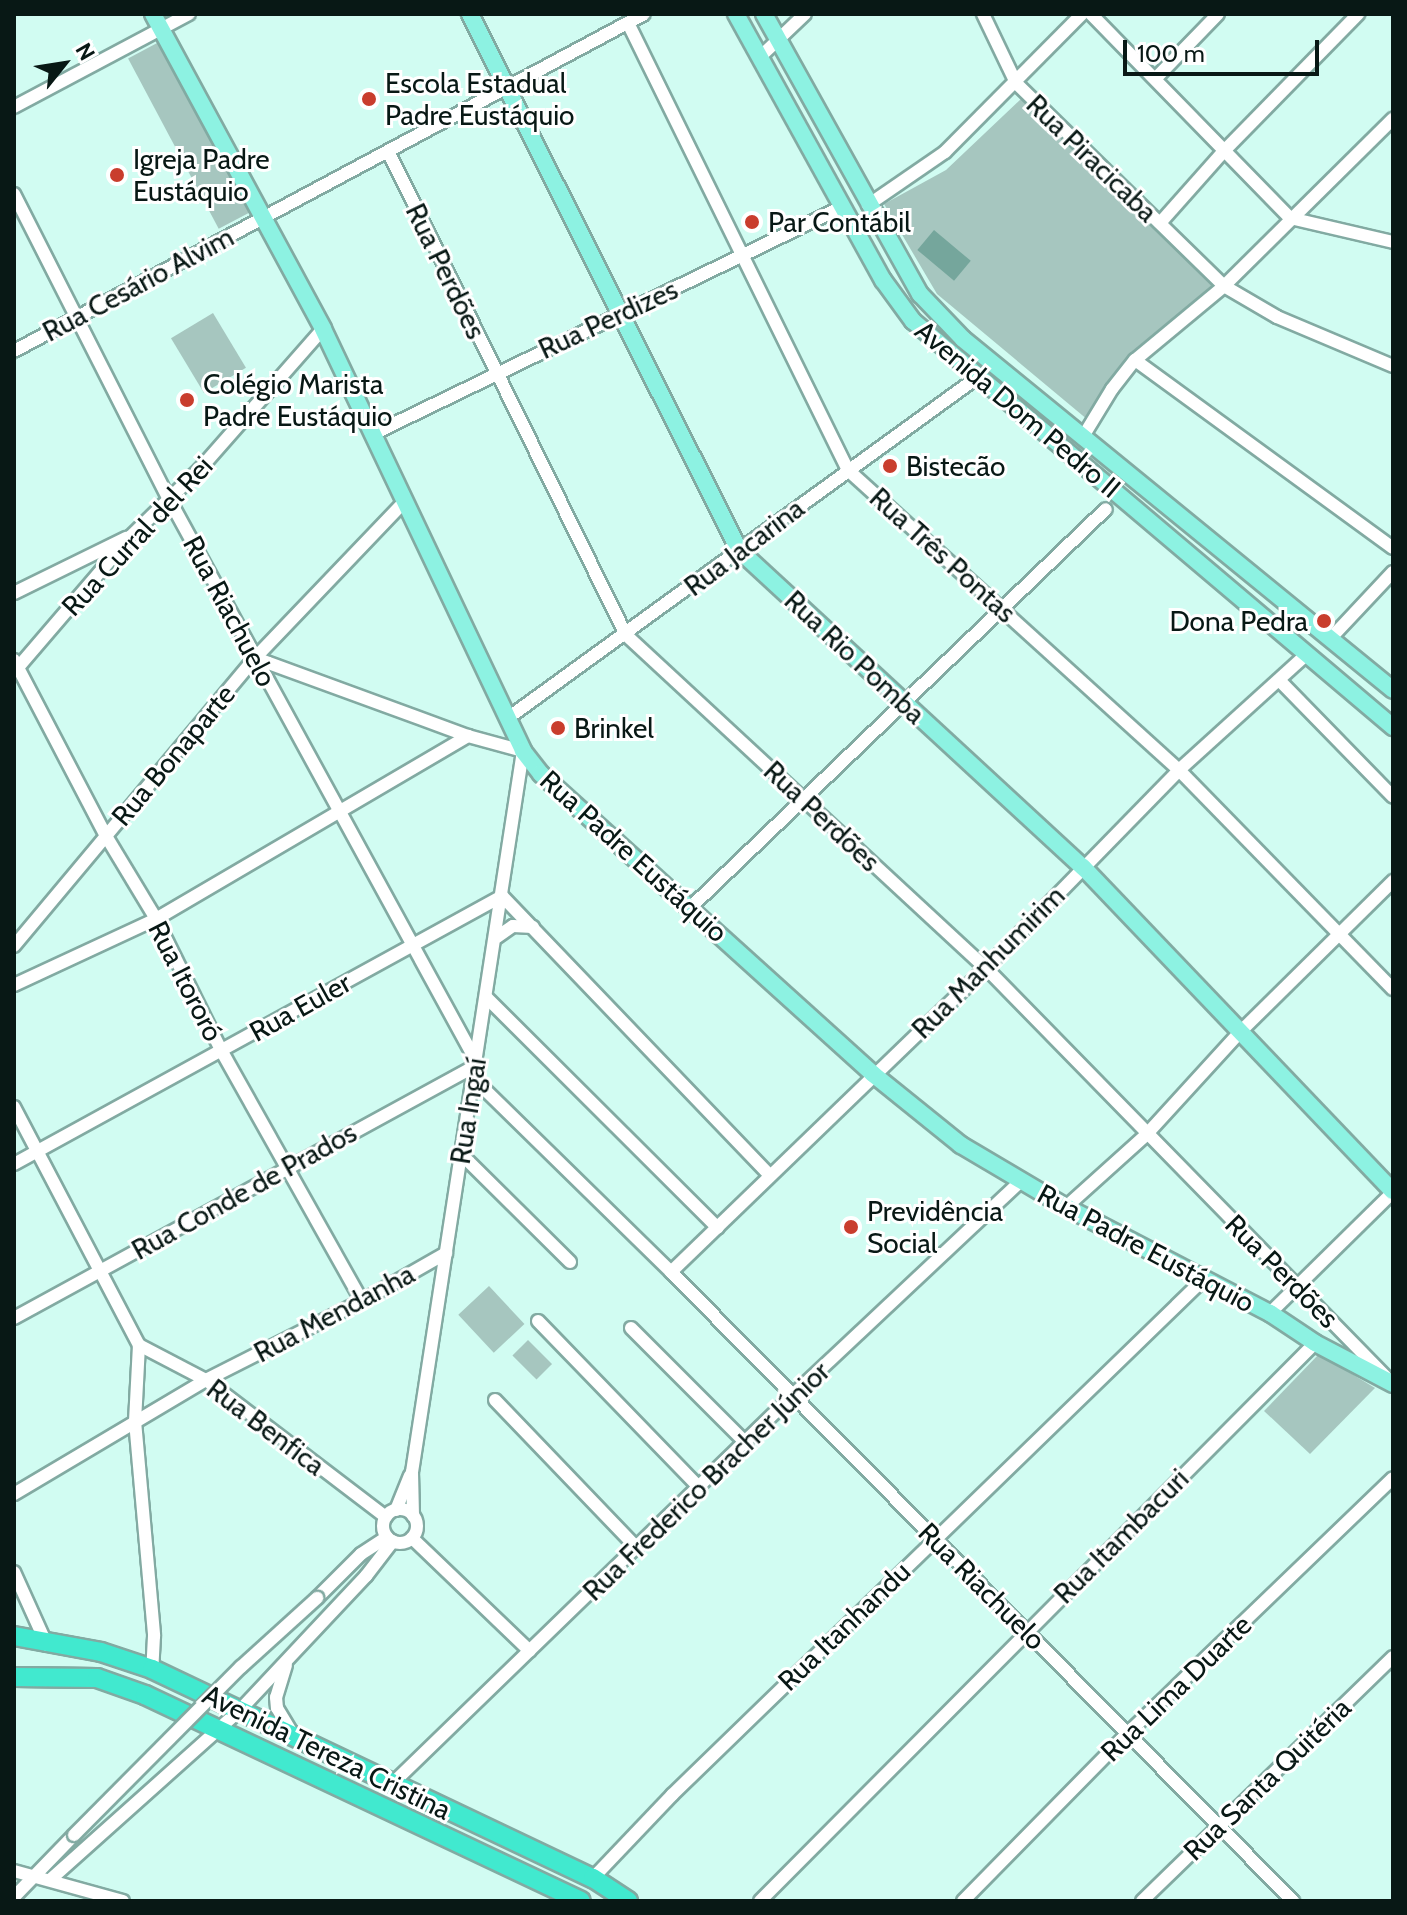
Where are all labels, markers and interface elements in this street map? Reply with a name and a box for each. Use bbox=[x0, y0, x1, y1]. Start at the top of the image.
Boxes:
north arrow bbox=[24, 24, 104, 104]
scale bar bbox=[1127, 24, 1323, 74]
text: N bbox=[70, 38, 101, 65]
text: 100 m bbox=[1137, 39, 1205, 68]
place label: Escola Estadual Padre Eustáquio bbox=[385, 66, 574, 132]
street label: Rua Piracicaba bbox=[1020, 87, 1164, 229]
marker: Escola Estadual Padre Eustáquio bbox=[360, 90, 378, 108]
place label: Igreja Padre Eustáquio bbox=[133, 142, 270, 208]
marker: Igreja Padre Eustáquio bbox=[108, 166, 126, 184]
street label: Rua Perdões bbox=[399, 198, 493, 344]
place label: Par Contábil bbox=[768, 205, 911, 239]
marker: Par Contábil bbox=[743, 213, 761, 231]
street label: Rua Cesário Alvim bbox=[37, 220, 239, 348]
street label: Rua Perdizes bbox=[533, 272, 683, 366]
street label: Avenida Dom Pedro II bbox=[909, 313, 1127, 505]
place label: Colégio Marista Padre Eustáquio bbox=[203, 367, 392, 433]
marker: Colégio Marista Padre Eustáquio bbox=[178, 391, 196, 409]
street label: Rua Curral del Rei bbox=[55, 449, 219, 623]
place label: Bistecão bbox=[906, 449, 1005, 483]
marker: Bistecão bbox=[881, 457, 899, 475]
street label: Rua Três Pontas bbox=[863, 481, 1023, 629]
street label: Rua Jacarina bbox=[677, 491, 811, 603]
street label: Rua Riachuelo bbox=[176, 530, 284, 692]
street label: Rua Rio Pomba bbox=[778, 583, 932, 731]
place label: Dona Pedra bbox=[1169, 604, 1308, 638]
marker: Dona Pedra bbox=[1315, 612, 1333, 630]
street label: Rua Bonaparte bbox=[104, 678, 242, 832]
place label: Brinkel bbox=[574, 711, 654, 745]
marker: Brinkel bbox=[549, 719, 567, 737]
street label: Rua Perdões bbox=[757, 754, 887, 878]
street label: Rua Padre Eustáquio bbox=[533, 763, 735, 949]
street label: Rua Manhumirim bbox=[905, 879, 1071, 1045]
street label: Rua Itororó bbox=[141, 915, 231, 1047]
street label: Rua Euler bbox=[244, 966, 356, 1048]
street label: Rua Ingaí bbox=[443, 1056, 493, 1166]
street label: Rua Conde de Prados bbox=[126, 1115, 362, 1267]
street label: Rua Padre Eustáquio bbox=[1032, 1177, 1260, 1319]
place label: Previdência Social bbox=[867, 1194, 1003, 1260]
street label: Rua Perdões bbox=[1218, 1207, 1346, 1335]
marker: Previdência Social bbox=[842, 1218, 860, 1236]
street label: Rua Mendanha bbox=[248, 1257, 420, 1369]
street label: Rua Frederico Bracher Júnior bbox=[576, 1355, 836, 1607]
street label: Rua Benfica bbox=[200, 1372, 332, 1482]
street label: Rua Itambacuri bbox=[1047, 1462, 1195, 1610]
street label: Rua Riachuelo bbox=[912, 1516, 1052, 1656]
street label: Rua Itanhandu bbox=[771, 1555, 917, 1697]
street label: Rua Lima Duarte bbox=[1094, 1608, 1258, 1768]
street label: Avenida Tereza Cristina bbox=[198, 1677, 456, 1827]
street label: Rua Santa Quitéria bbox=[1176, 1691, 1358, 1867]

